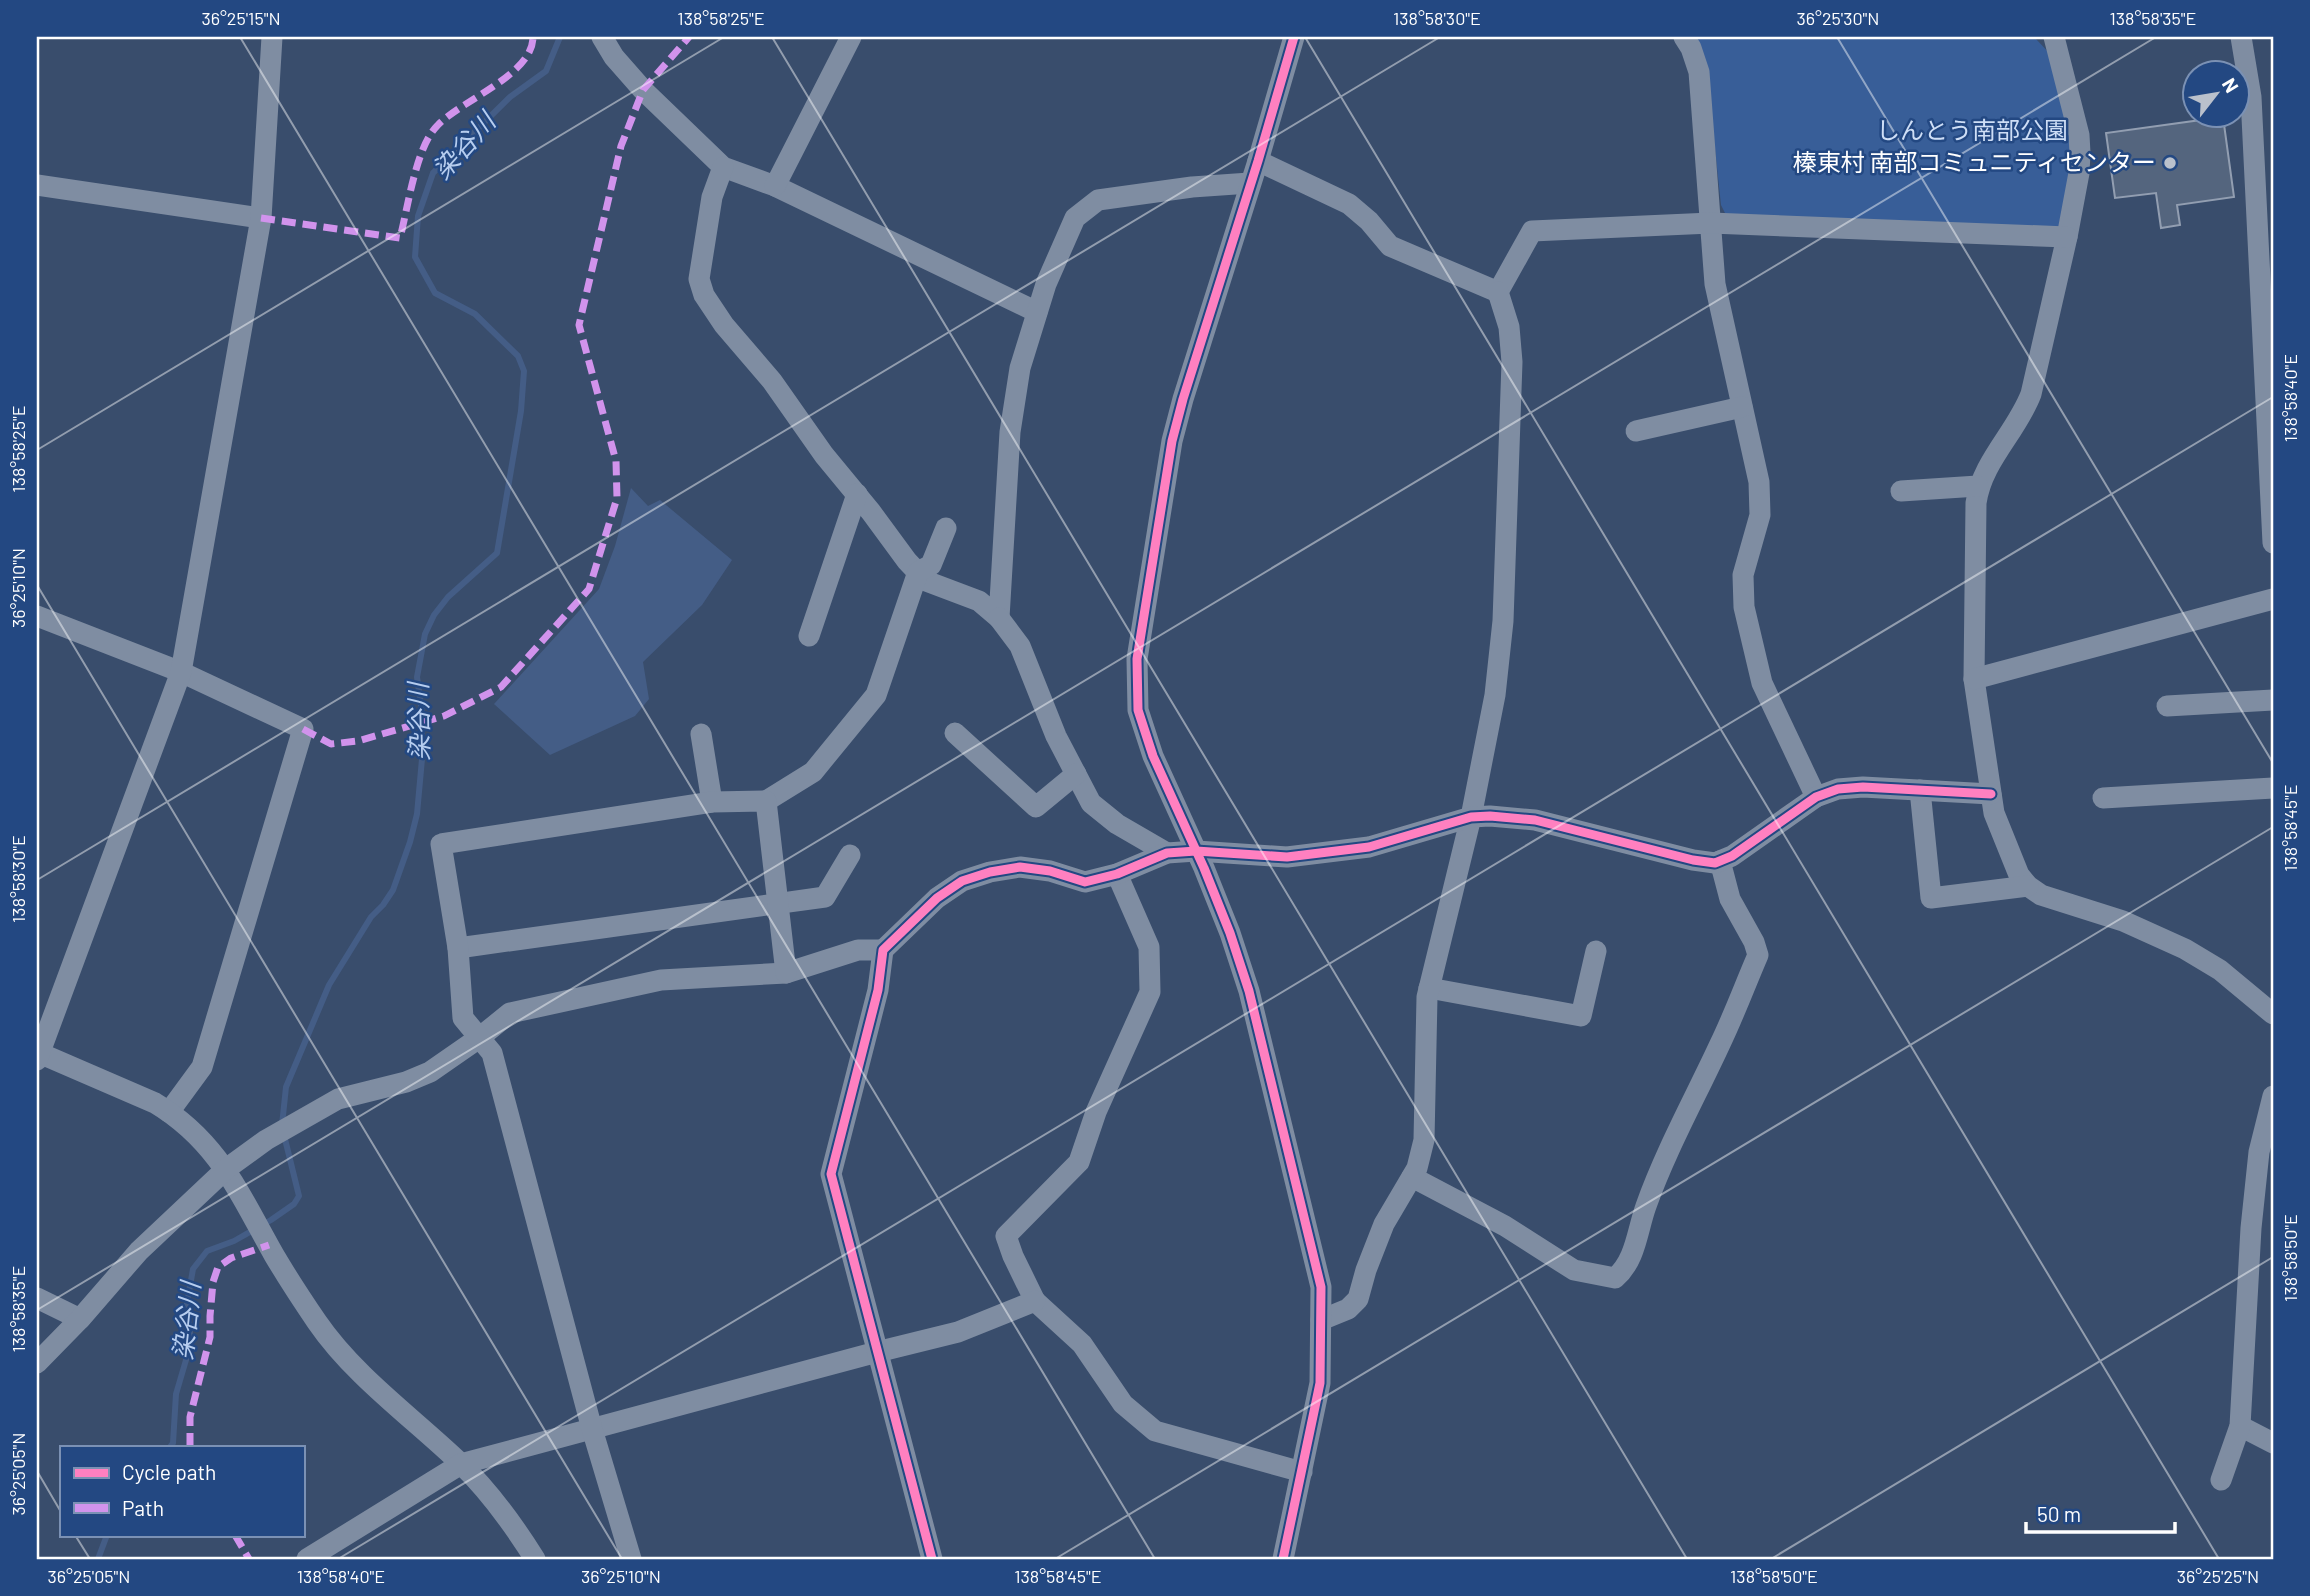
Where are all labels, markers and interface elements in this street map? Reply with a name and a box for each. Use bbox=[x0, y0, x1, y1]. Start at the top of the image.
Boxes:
text: 36°25'15"N bbox=[201, 7, 281, 29]
text: 138°58'25"E bbox=[677, 7, 765, 29]
text: 138°58'30"E bbox=[1393, 7, 1481, 29]
text: 36°25'30"N bbox=[1796, 7, 1880, 29]
text: 138°58'35"E bbox=[2110, 7, 2196, 29]
north arrow bbox=[2180, 60, 2250, 130]
text: N bbox=[2218, 74, 2244, 96]
water label: 染谷川 bbox=[425, 103, 503, 184]
park label: しんとう南部公園 bbox=[1876, 115, 2068, 144]
place label: 榛東村 南部コミュニティセンター bbox=[1793, 147, 2156, 176]
marker: 榛東村 南部コミュニティセンター bbox=[2162, 155, 2178, 171]
text: 138°58'40"E bbox=[2279, 354, 2301, 442]
text: 138°58'25"E bbox=[7, 405, 29, 493]
text: 36°25'10"N bbox=[7, 548, 29, 628]
water label: 染谷川 bbox=[401, 680, 434, 761]
text: 138°58'45"E bbox=[2279, 784, 2301, 872]
text: 138°58'30"E bbox=[7, 835, 29, 923]
text: 138°58'50"E bbox=[2279, 1214, 2301, 1302]
text: 138°58'35"E bbox=[7, 1266, 29, 1352]
water label: 染谷川 bbox=[166, 1277, 205, 1361]
text: 36°25'05"N bbox=[7, 1433, 29, 1516]
legend bbox=[60, 1446, 304, 1536]
text: Cycle path bbox=[122, 1459, 216, 1484]
scale bar bbox=[2026, 1491, 2175, 1535]
text: Path bbox=[122, 1495, 164, 1520]
text: 50 m bbox=[2037, 1501, 2081, 1526]
text: 36°25'05"N bbox=[48, 1565, 131, 1587]
text: 138°58'40"E bbox=[297, 1565, 385, 1587]
text: 36°25'10"N bbox=[581, 1565, 661, 1587]
text: 138°58'45"E bbox=[1014, 1565, 1102, 1587]
text: 138°58'50"E bbox=[1730, 1565, 1818, 1587]
text: 36°25'25"N bbox=[2177, 1565, 2259, 1587]

